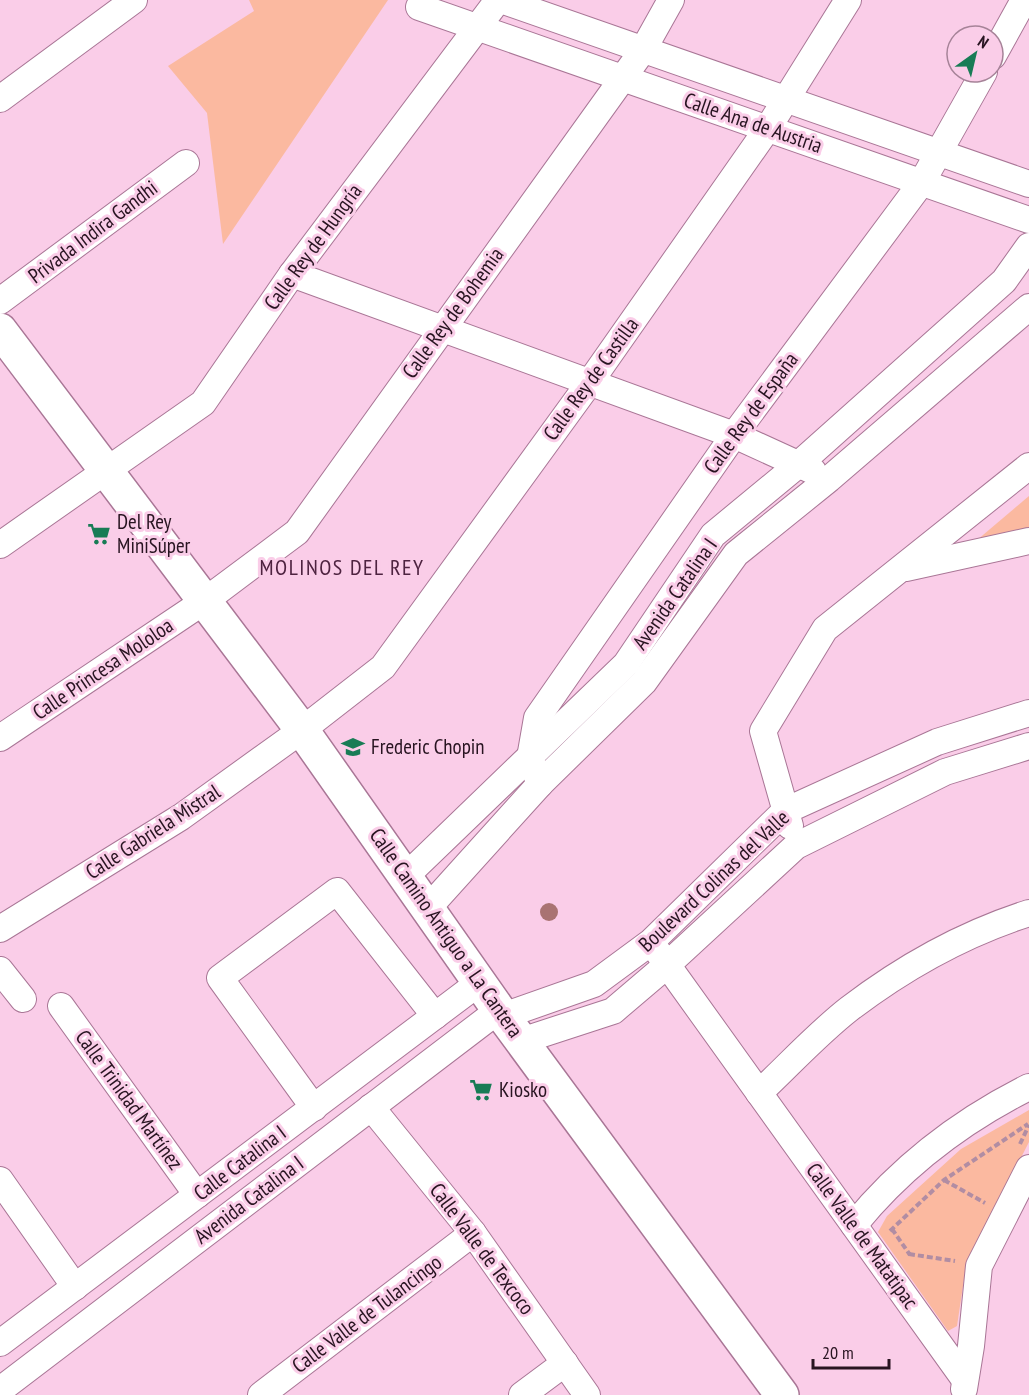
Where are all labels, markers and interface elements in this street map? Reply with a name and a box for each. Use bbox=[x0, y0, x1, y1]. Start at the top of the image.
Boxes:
north arrow bbox=[945, 24, 1005, 84]
text: N bbox=[974, 31, 993, 52]
street label: Calle Ana de Austria bbox=[681, 86, 826, 159]
street label: Privada Indira Gandhi bbox=[23, 174, 163, 289]
street label: Calle Rey de Hungría bbox=[258, 178, 367, 315]
street label: Calle Rey de Bohemia bbox=[396, 242, 509, 384]
street label: Calle Rey de Castilla bbox=[537, 312, 644, 446]
street label: Calle Rey de España bbox=[698, 347, 804, 479]
place label: Del Rey MiniSúper bbox=[117, 508, 191, 559]
supermarket icon: Del Rey MiniSúper bbox=[86, 521, 112, 547]
street label: Avenida Catalina I bbox=[626, 533, 723, 655]
district label: MOLINOS DEL REY bbox=[260, 553, 424, 581]
street label: Calle Princesa Mololoa bbox=[27, 612, 178, 726]
place label: Frederic Chopin bbox=[371, 733, 485, 760]
school or university icon: Frederic Chopin bbox=[340, 734, 366, 760]
street label: Calle Gabriela Mistral bbox=[80, 778, 225, 885]
street label: Boulevard Colinas del Valle bbox=[633, 804, 795, 957]
street label: Calle Camino Antiguo a La Cantera bbox=[364, 823, 529, 1043]
street label: Calle Trinidad Martínez bbox=[70, 1024, 189, 1175]
place label: Kiosko bbox=[499, 1076, 547, 1103]
supermarket icon: Kiosko bbox=[468, 1077, 494, 1103]
street label: Calle Catalina I bbox=[188, 1119, 291, 1206]
street label: Avenida Catalina I bbox=[189, 1150, 309, 1250]
street label: Calle Valle de Matatipac bbox=[800, 1157, 925, 1314]
street label: Calle Valle de Texcoco bbox=[424, 1177, 541, 1320]
street label: Calle Valle de Tulancingo bbox=[286, 1248, 447, 1379]
scale bar bbox=[813, 1332, 890, 1370]
text: 20 m bbox=[822, 1341, 854, 1364]

